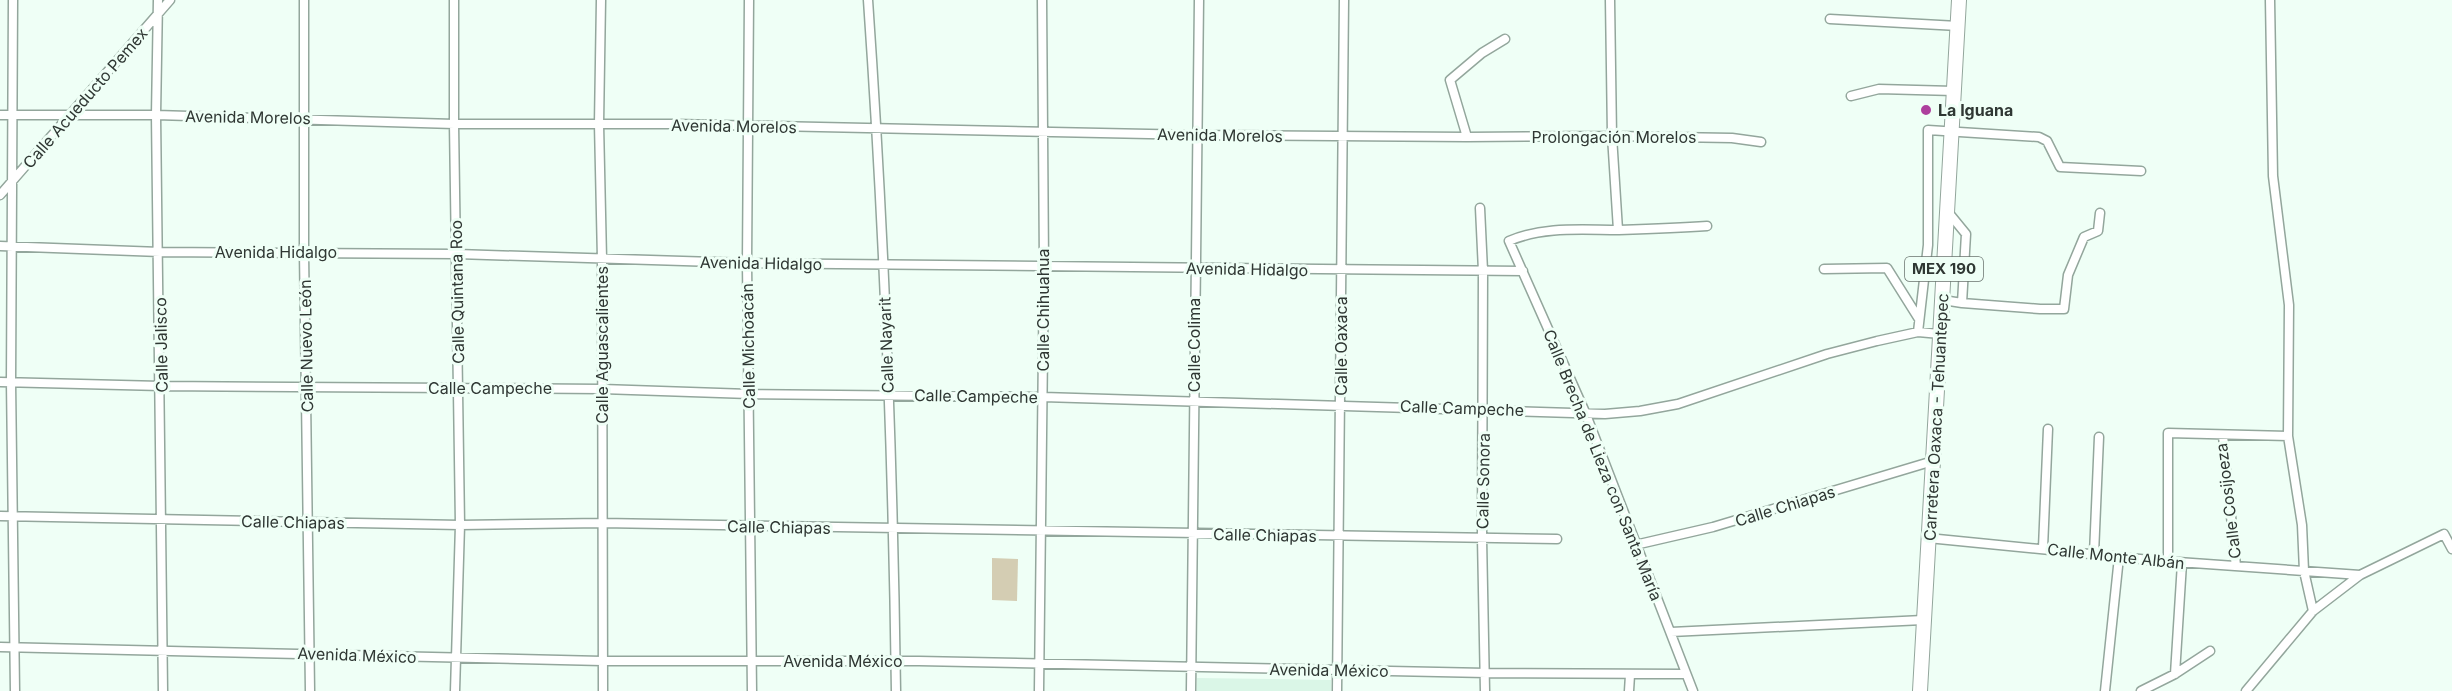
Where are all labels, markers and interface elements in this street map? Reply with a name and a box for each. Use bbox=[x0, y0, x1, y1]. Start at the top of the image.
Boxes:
street label: Calle Acueducto Pemex bbox=[18, 23, 152, 172]
place label: La Iguana bbox=[1938, 100, 2013, 120]
marker: La Iguana bbox=[1919, 103, 1933, 117]
street label: Avenida Morelos bbox=[185, 106, 311, 128]
street label: Avenida Morelos bbox=[671, 115, 797, 137]
street label: Avenida Morelos bbox=[1157, 124, 1283, 146]
street label: Prolongación Morelos bbox=[1532, 127, 1696, 147]
street label: Calle Quintana Roo bbox=[446, 220, 468, 364]
street label: Avenida Hidalgo bbox=[215, 242, 337, 262]
street label: Calle Chihuahua bbox=[1033, 248, 1053, 372]
street label: Avenida Hidalgo bbox=[700, 252, 822, 274]
road number: MEX 190 bbox=[1905, 257, 1983, 281]
street label: Avenida Hidalgo bbox=[1186, 258, 1308, 280]
street label: Calle Aguascalientes bbox=[592, 266, 612, 424]
street label: Calle Nuevo León bbox=[295, 279, 317, 413]
street label: Calle Michoacán bbox=[737, 283, 759, 409]
street label: Carretera Oaxaca - Tehuantepec bbox=[1920, 293, 1952, 541]
street label: Calle Oaxaca bbox=[1331, 296, 1351, 396]
street label: Calle Jalisco bbox=[150, 297, 172, 393]
street label: Calle Nayarit bbox=[874, 297, 898, 393]
street label: Calle Colima bbox=[1184, 298, 1204, 392]
street label: Calle Brecha de Lieza con Santa María bbox=[1539, 327, 1667, 603]
street label: Calle Campeche bbox=[428, 378, 552, 398]
street label: Calle Campeche bbox=[914, 385, 1038, 407]
street label: Calle Campeche bbox=[1400, 396, 1524, 420]
street label: Calle Sonora bbox=[1472, 433, 1494, 529]
street label: Calle Cosijoeza bbox=[2211, 442, 2245, 560]
street label: Calle Chiapas bbox=[1733, 481, 1837, 531]
street label: Calle Chiapas bbox=[241, 511, 345, 533]
street label: Calle Chiapas bbox=[727, 516, 831, 538]
street label: Calle Chiapas bbox=[1213, 524, 1317, 546]
street label: Calle Monte Albán bbox=[2046, 539, 2186, 573]
street label: Avenida México bbox=[297, 643, 417, 667]
street label: Avenida México bbox=[783, 651, 903, 671]
street label: Avenida México bbox=[1269, 659, 1389, 681]

